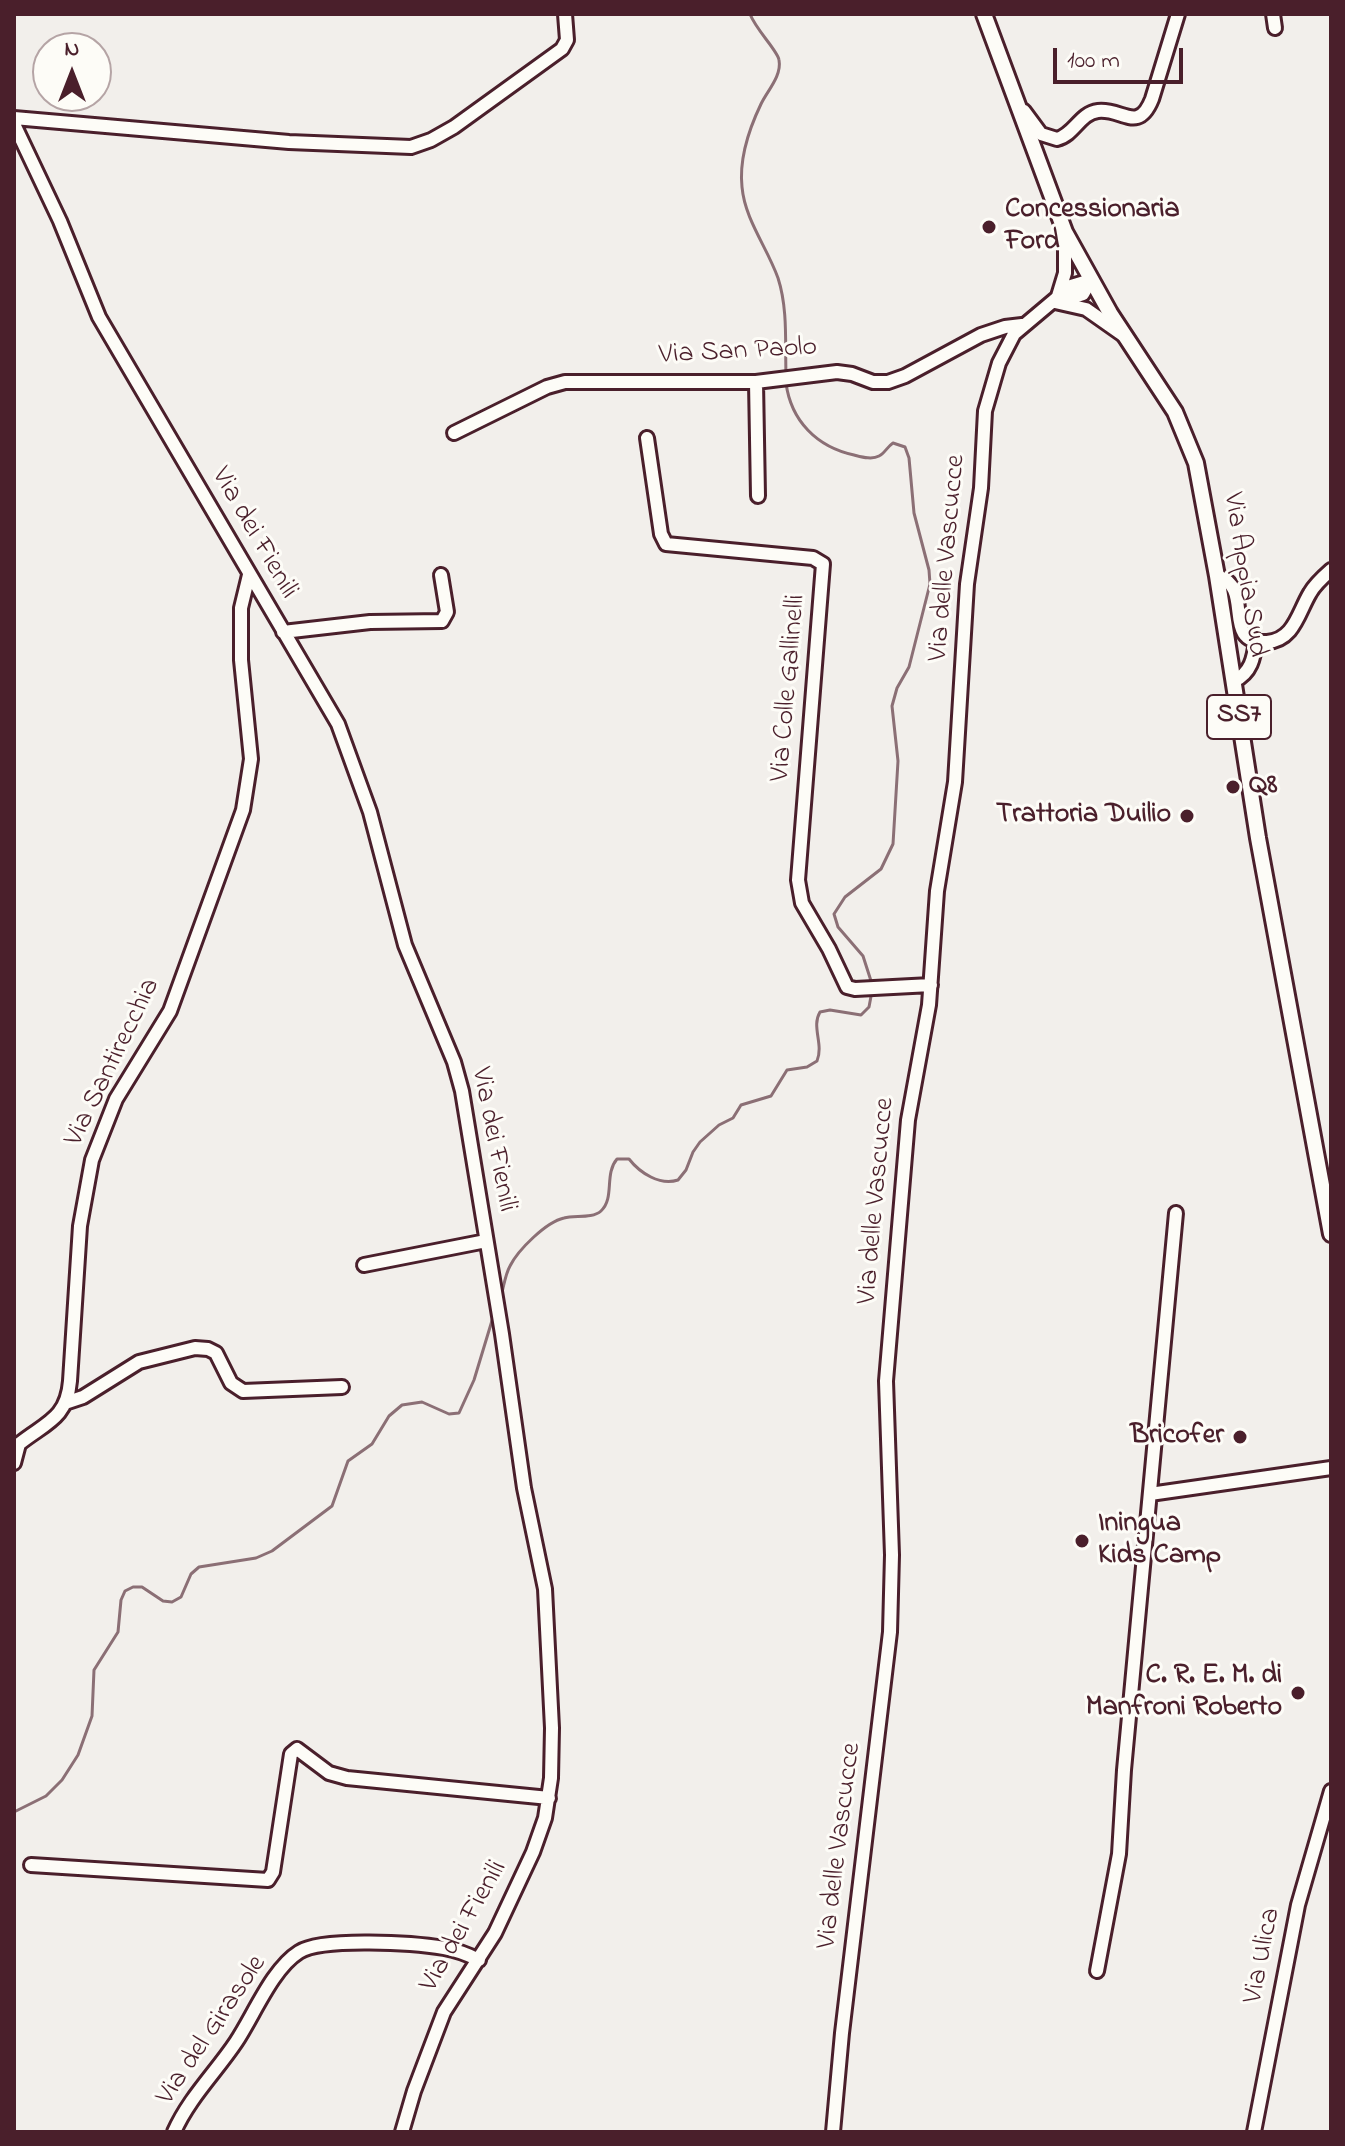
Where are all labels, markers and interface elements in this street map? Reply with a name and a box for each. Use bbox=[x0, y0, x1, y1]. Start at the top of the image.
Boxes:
north arrow bbox=[32, 32, 112, 112]
scale bar bbox=[1057, 32, 1187, 82]
text: N bbox=[65, 34, 79, 66]
text: 100 m bbox=[1067, 44, 1120, 79]
place label: Concessionaria Ford bbox=[1005, 194, 1180, 260]
marker: Concessionaria Ford bbox=[980, 218, 998, 236]
street label: Via San Paolo bbox=[658, 332, 818, 374]
street label: Via delle Vascucce bbox=[923, 453, 975, 663]
street label: Via dei Fienili bbox=[202, 462, 304, 606]
street label: Via Appia Sud bbox=[1213, 490, 1273, 660]
street label: Via Colle Gallinelli bbox=[765, 593, 815, 783]
road number: SS7 bbox=[1207, 695, 1271, 739]
place label: Q8 bbox=[1249, 770, 1278, 804]
marker: Q8 bbox=[1224, 778, 1242, 796]
place label: Trattoria Duilio bbox=[996, 799, 1171, 833]
marker: Trattoria Duilio bbox=[1178, 807, 1196, 825]
street label: Via Santirecchia bbox=[59, 974, 169, 1152]
street label: Via dei Fienili bbox=[462, 1065, 522, 1215]
street label: Via delle Vascucce bbox=[852, 1096, 904, 1306]
place label: Bricofer bbox=[1130, 1420, 1224, 1454]
marker: Bricofer bbox=[1231, 1428, 1249, 1446]
place label: Iningua Kids Camp bbox=[1098, 1508, 1221, 1574]
marker: Iningua Kids Camp bbox=[1073, 1532, 1091, 1550]
place label: C. R. E. M. di Manfroni Roberto bbox=[1086, 1660, 1282, 1726]
marker: C. R. E. M. di Manfroni Roberto bbox=[1289, 1684, 1307, 1702]
street label: Via delle Vascucce bbox=[812, 1741, 870, 1951]
street label: Via dei Fienili bbox=[414, 1855, 516, 1999]
street label: Via Ulica bbox=[1238, 1905, 1290, 2007]
street label: Via del Girasole bbox=[151, 1950, 275, 2112]

